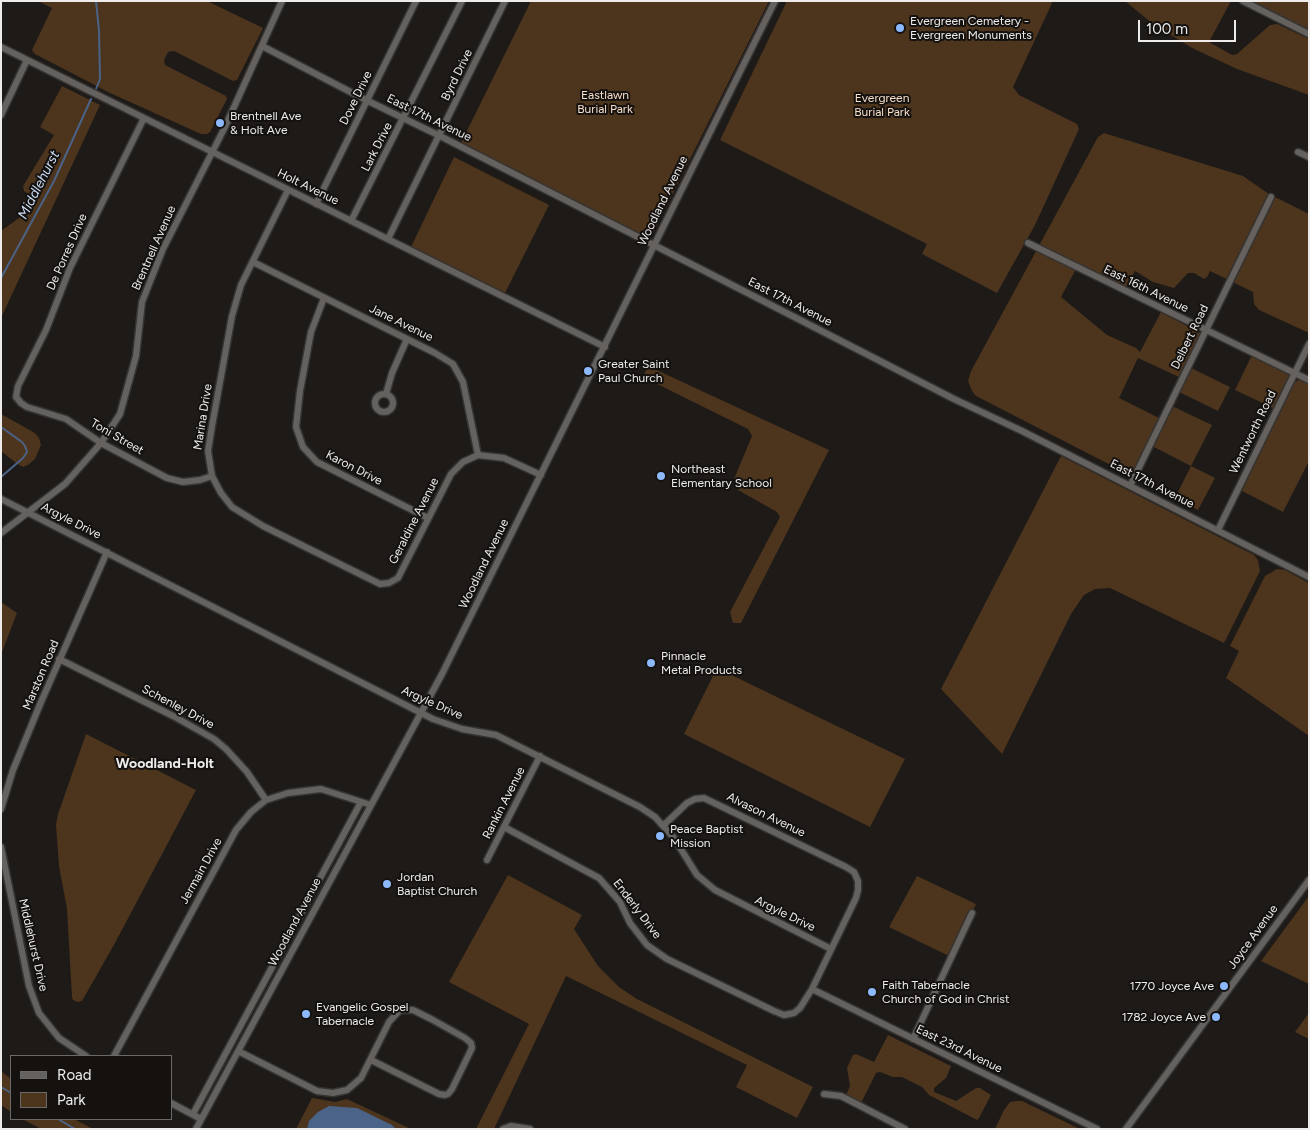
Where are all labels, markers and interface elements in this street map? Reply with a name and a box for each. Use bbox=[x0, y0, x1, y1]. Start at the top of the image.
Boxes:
scale bar bbox=[1140, 10, 1238, 42]
place label: Evergreen Cemetery - Evergreen Monuments bbox=[910, 14, 1032, 42]
text: 100 m bbox=[1146, 20, 1188, 38]
marker: Evergreen Cemetery - Evergreen Monuments bbox=[894, 22, 906, 34]
street label: Byrd Drive bbox=[438, 47, 476, 103]
street label: Dove Drive bbox=[337, 69, 375, 127]
park label: Eastlawn Burial Park bbox=[577, 88, 633, 116]
street label: East 17th Avenue bbox=[384, 91, 474, 145]
park label: Evergreen Burial Park bbox=[854, 91, 910, 119]
place label: Brentnell Ave & Holt Ave bbox=[230, 109, 301, 137]
marker: Brentnell Ave & Holt Ave bbox=[214, 117, 226, 129]
street label: Lark Drive bbox=[359, 120, 395, 174]
water label: Middlehurst bbox=[15, 148, 63, 222]
street label: Woodland Avenue bbox=[635, 154, 691, 248]
street label: Holt Avenue bbox=[275, 166, 341, 208]
street label: Brentnell Avenue bbox=[129, 203, 179, 293]
street label: De Porres Drive bbox=[44, 211, 90, 293]
street label: East 16th Avenue bbox=[1101, 262, 1191, 316]
street label: East 17th Avenue bbox=[746, 275, 834, 329]
street label: Jane Avenue bbox=[367, 301, 435, 345]
street label: Delbert Road bbox=[1168, 302, 1212, 372]
place label: Greater Saint Paul Church bbox=[598, 357, 669, 385]
marker: Greater Saint Paul Church bbox=[582, 365, 594, 377]
street label: Marina Drive bbox=[191, 383, 215, 451]
street label: Wentworth Road bbox=[1227, 388, 1279, 476]
street label: Toni Street bbox=[88, 416, 146, 458]
street label: Karon Drive bbox=[323, 448, 385, 488]
street label: East 17th Avenue bbox=[1108, 457, 1196, 511]
place label: Northeast Elementary School bbox=[671, 462, 772, 490]
marker: Northeast Elementary School bbox=[655, 470, 667, 482]
street label: Geraldine Avenue bbox=[386, 475, 442, 567]
street label: Argyle Drive bbox=[39, 500, 103, 542]
street label: Woodland Avenue bbox=[456, 517, 512, 611]
street label: Marston Road bbox=[20, 638, 62, 712]
place label: Pinnacle Metal Products bbox=[661, 649, 742, 677]
marker: Pinnacle Metal Products bbox=[645, 657, 657, 669]
street label: Schenley Drive bbox=[139, 682, 217, 732]
street label: Argyle Drive bbox=[399, 683, 465, 723]
district label: Woodland-Holt bbox=[116, 756, 214, 772]
street label: Rankin Avenue bbox=[480, 764, 528, 842]
street label: Alvason Avenue bbox=[724, 790, 808, 840]
place label: Peace Baptist Mission bbox=[670, 822, 743, 850]
marker: Peace Baptist Mission bbox=[654, 830, 666, 842]
street label: Jermain Drive bbox=[177, 835, 225, 907]
place label: Jordan Baptist Church bbox=[397, 870, 477, 898]
street label: Woodland Avenue bbox=[266, 875, 324, 969]
street label: Enderly Drive bbox=[610, 876, 664, 942]
marker: Jordan Baptist Church bbox=[381, 878, 393, 890]
street label: Argyle Drive bbox=[752, 893, 818, 935]
street label: Middlehurst Drive bbox=[15, 897, 51, 993]
street label: Joyce Avenue bbox=[1225, 902, 1281, 972]
place label: Faith Tabernacle Church of God in Christ bbox=[882, 978, 1009, 1006]
place label: 1770 Joyce Ave bbox=[1130, 979, 1214, 993]
marker: 1770 Joyce Ave bbox=[1218, 980, 1230, 992]
marker: Faith Tabernacle Church of God in Christ bbox=[866, 986, 878, 998]
place label: Evangelic Gospel Tabernacle bbox=[316, 1000, 408, 1028]
marker: Evangelic Gospel Tabernacle bbox=[300, 1008, 312, 1020]
place label: 1782 Joyce Ave bbox=[1122, 1010, 1206, 1024]
marker: 1782 Joyce Ave bbox=[1210, 1011, 1222, 1023]
street label: East 23rd Avenue bbox=[914, 1022, 1004, 1076]
legend bbox=[10, 1055, 172, 1120]
text: Road bbox=[57, 1066, 92, 1084]
text: Park bbox=[57, 1091, 86, 1109]

